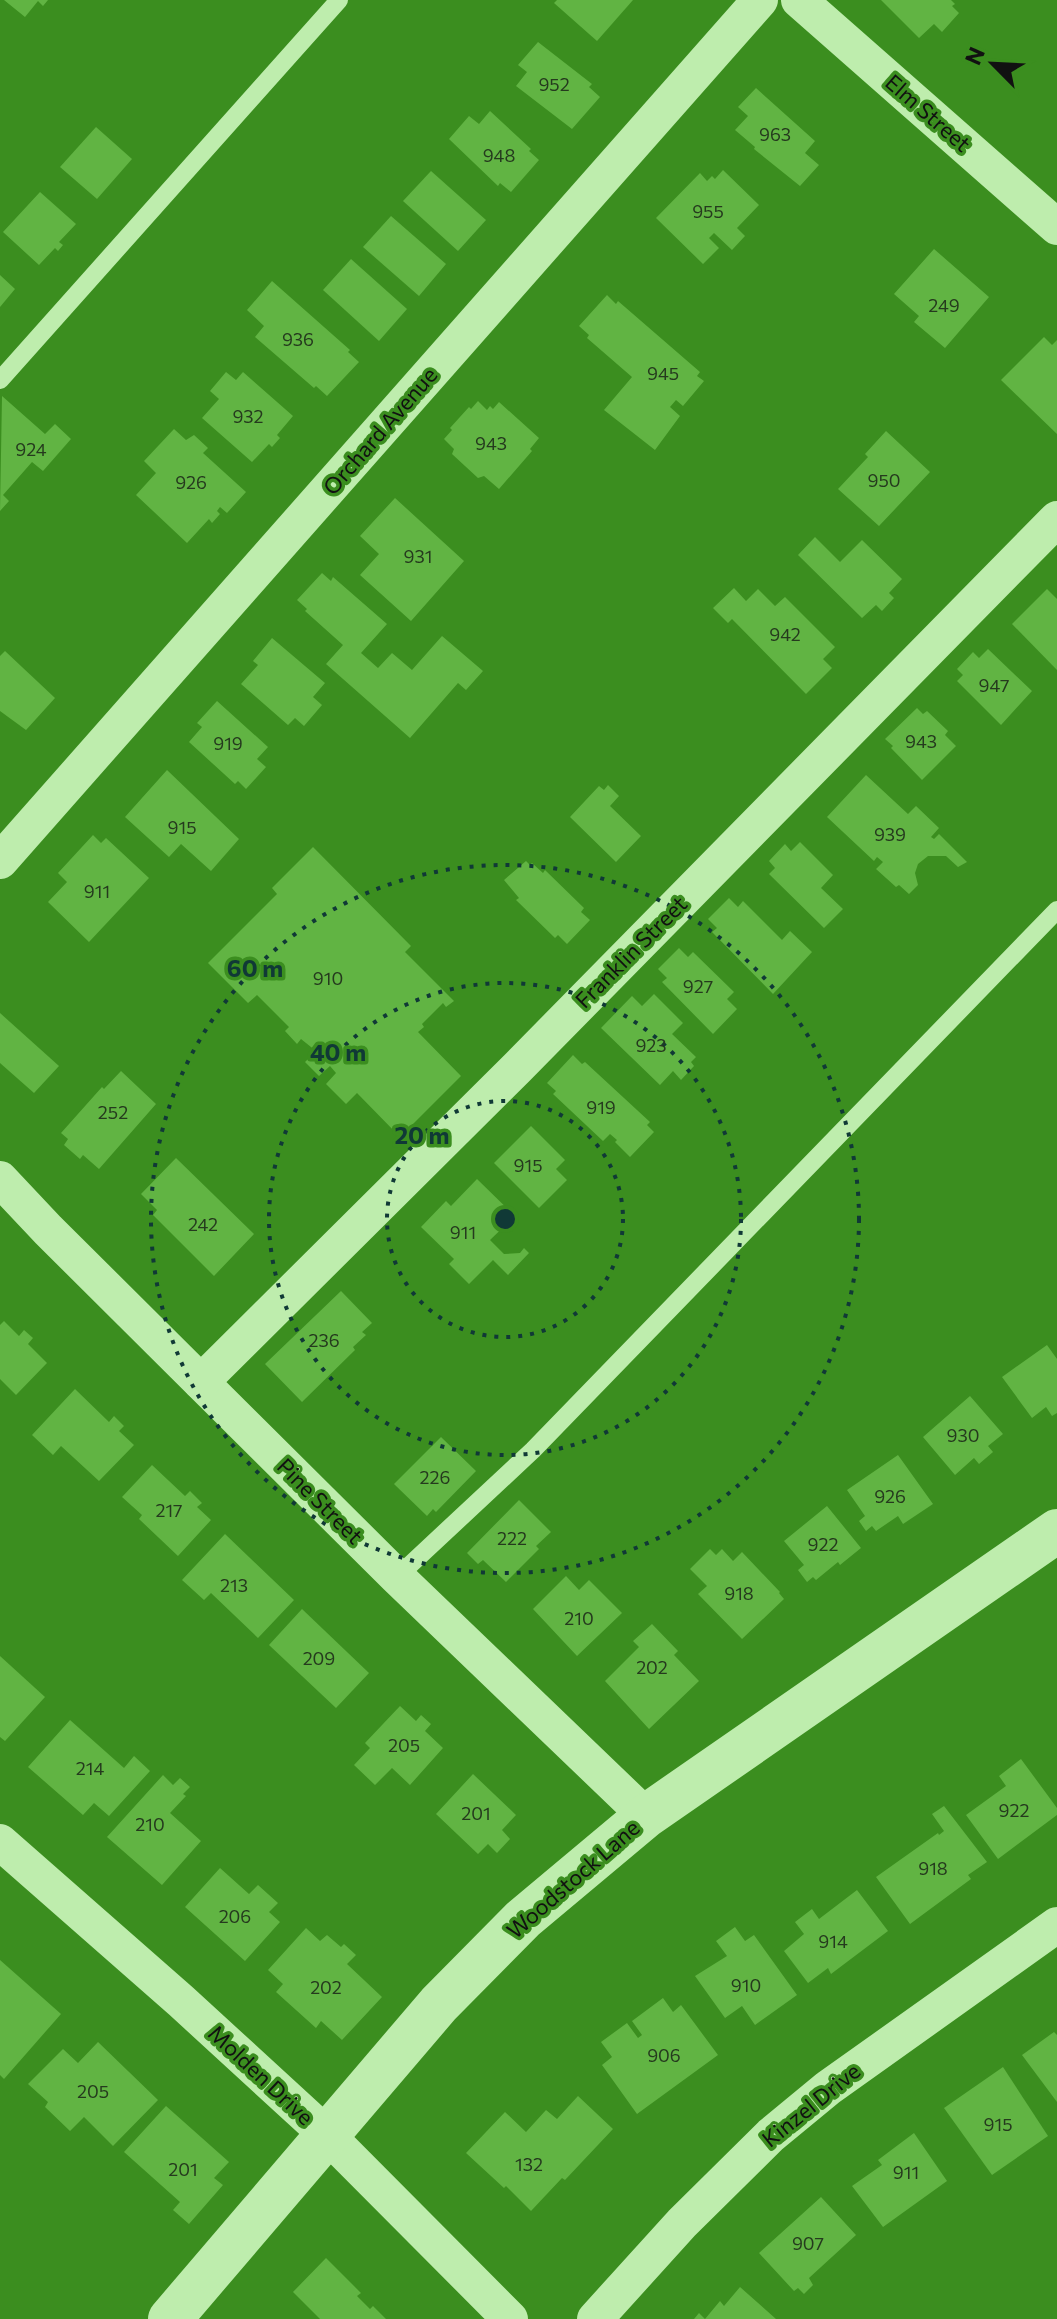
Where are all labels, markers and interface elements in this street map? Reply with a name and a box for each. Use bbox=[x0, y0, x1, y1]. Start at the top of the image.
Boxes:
north arrow bbox=[953, 24, 1033, 104]
text: N bbox=[959, 43, 990, 69]
street label: Elm Street bbox=[880, 68, 977, 157]
house number: 952 bbox=[538, 73, 570, 95]
house number: 963 bbox=[759, 123, 791, 145]
house number: 948 bbox=[483, 144, 515, 166]
house number: 955 bbox=[692, 200, 724, 222]
house number: 249 bbox=[928, 294, 960, 316]
house number: 936 bbox=[282, 328, 314, 350]
street label: Orchard Avenue bbox=[317, 361, 442, 500]
house number: 945 bbox=[647, 362, 679, 384]
house number: 932 bbox=[232, 405, 264, 427]
house number: 943 bbox=[475, 432, 507, 454]
house number: 924 bbox=[15, 438, 47, 460]
house number: 950 bbox=[867, 469, 901, 491]
house number: 926 bbox=[175, 471, 207, 493]
house number: 931 bbox=[404, 545, 432, 567]
house number: 942 bbox=[769, 623, 801, 645]
house number: 947 bbox=[979, 674, 1009, 696]
house number: 943 bbox=[905, 730, 937, 752]
house number: 919 bbox=[213, 732, 243, 754]
house number: 915 bbox=[168, 816, 196, 838]
house number: 939 bbox=[874, 823, 906, 845]
house number: 911 bbox=[84, 880, 110, 902]
street label: Franklin Street bbox=[569, 890, 692, 1013]
text: 60 m bbox=[227, 953, 283, 982]
house number: 910 bbox=[313, 967, 343, 989]
house number: 927 bbox=[683, 975, 713, 997]
house number: 923 bbox=[635, 1034, 667, 1056]
text: 40 m bbox=[310, 1037, 366, 1066]
house number: 919 bbox=[586, 1096, 616, 1118]
house number: 252 bbox=[98, 1101, 128, 1123]
text: 20 m bbox=[395, 1120, 449, 1149]
house number: 915 bbox=[514, 1154, 542, 1176]
centre of rings bbox=[491, 1205, 519, 1233]
house number: 242 bbox=[188, 1213, 218, 1235]
house number: 911 bbox=[450, 1221, 476, 1243]
house number: 236 bbox=[308, 1329, 340, 1351]
house number: 930 bbox=[947, 1424, 979, 1446]
street label: Pine Street bbox=[272, 1452, 369, 1549]
house number: 226 bbox=[420, 1466, 450, 1488]
house number: 926 bbox=[874, 1485, 906, 1507]
house number: 217 bbox=[155, 1499, 183, 1521]
house number: 222 bbox=[497, 1527, 527, 1549]
house number: 922 bbox=[808, 1533, 838, 1555]
house number: 213 bbox=[220, 1574, 248, 1596]
house number: 918 bbox=[724, 1582, 754, 1604]
house number: 210 bbox=[564, 1607, 594, 1629]
house number: 209 bbox=[303, 1647, 335, 1669]
house number: 202 bbox=[636, 1656, 668, 1678]
house number: 205 bbox=[388, 1734, 420, 1756]
house number: 214 bbox=[76, 1757, 104, 1779]
house number: 922 bbox=[999, 1799, 1029, 1821]
house number: 201 bbox=[461, 1802, 491, 1824]
house number: 210 bbox=[135, 1813, 165, 1835]
street label: Woodstock Lane bbox=[501, 1814, 645, 1944]
house number: 918 bbox=[918, 1857, 948, 1879]
house number: 206 bbox=[219, 1905, 251, 1927]
house number: 914 bbox=[818, 1930, 848, 1952]
house number: 910 bbox=[731, 1974, 761, 1996]
house number: 202 bbox=[310, 1976, 342, 1998]
street label: Molden Drive bbox=[203, 2019, 320, 2130]
house number: 906 bbox=[647, 2044, 681, 2066]
street label: Kinzel Drive bbox=[756, 2057, 865, 2152]
house number: 205 bbox=[77, 2080, 109, 2102]
house number: 915 bbox=[984, 2113, 1012, 2135]
house number: 132 bbox=[515, 2153, 543, 2175]
house number: 201 bbox=[168, 2158, 198, 2180]
house number: 911 bbox=[893, 2161, 919, 2183]
house number: 907 bbox=[792, 2232, 824, 2254]

